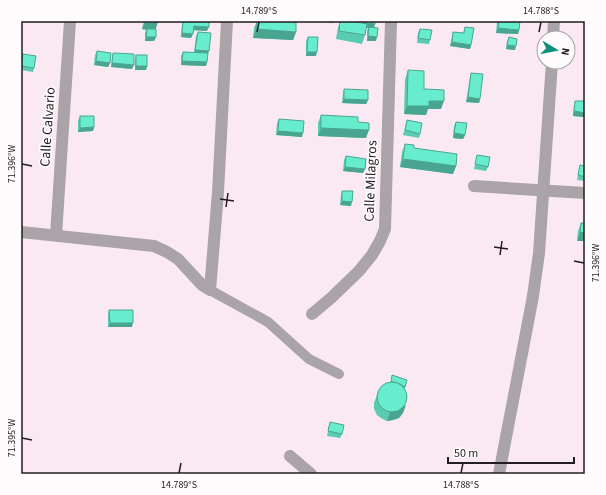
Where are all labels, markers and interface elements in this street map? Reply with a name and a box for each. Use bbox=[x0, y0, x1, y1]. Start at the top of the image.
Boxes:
text: 14.789°S bbox=[241, 4, 277, 18]
text: 14.788°S bbox=[523, 4, 559, 18]
north arrow bbox=[536, 30, 576, 70]
text: N bbox=[557, 47, 573, 57]
street label: Calle Calvario bbox=[35, 87, 61, 167]
street label: Calle Milagros bbox=[360, 140, 382, 222]
text: 71.396°W bbox=[5, 145, 19, 183]
text: 71.396°W bbox=[589, 244, 603, 282]
text: 71.395°W bbox=[5, 419, 19, 457]
scale bar bbox=[448, 439, 574, 465]
text: 50 m bbox=[454, 445, 478, 462]
text: 14.789°S bbox=[161, 478, 197, 492]
text: 14.788°S bbox=[443, 478, 479, 492]

